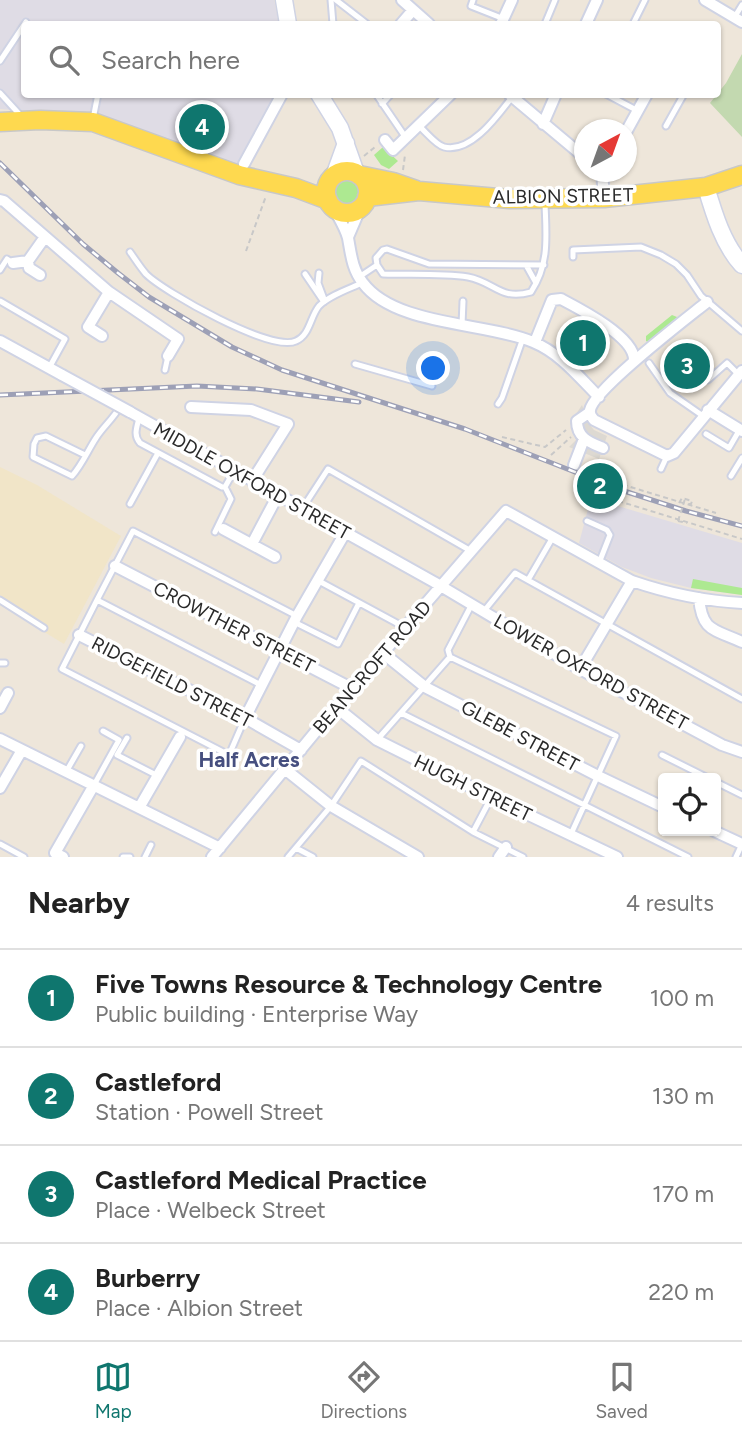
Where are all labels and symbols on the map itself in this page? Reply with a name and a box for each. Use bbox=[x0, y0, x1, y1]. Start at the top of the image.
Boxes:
pin: 4 bbox=[179, 101, 225, 153]
north arrow bbox=[574, 119, 637, 182]
street label: ALBION STREET bbox=[492, 183, 634, 209]
pin: 1 bbox=[560, 317, 606, 369]
pin: 3 bbox=[664, 340, 710, 392]
your location bbox=[416, 351, 450, 385]
street label: MIDDLE OXFORD STREET bbox=[150, 417, 355, 545]
pin: 2 bbox=[577, 460, 623, 512]
street label: CROWTHER STREET bbox=[149, 576, 319, 678]
street label: BEANCROFT ROAD bbox=[308, 596, 436, 738]
street label: LOWER OXFORD STREET bbox=[490, 609, 693, 735]
street label: RIDGEFIELD STREET bbox=[88, 632, 257, 733]
street label: GLEBE STREET bbox=[457, 695, 583, 777]
district label: Half Acres bbox=[199, 747, 300, 772]
street label: HUGH STREET bbox=[410, 750, 536, 827]

